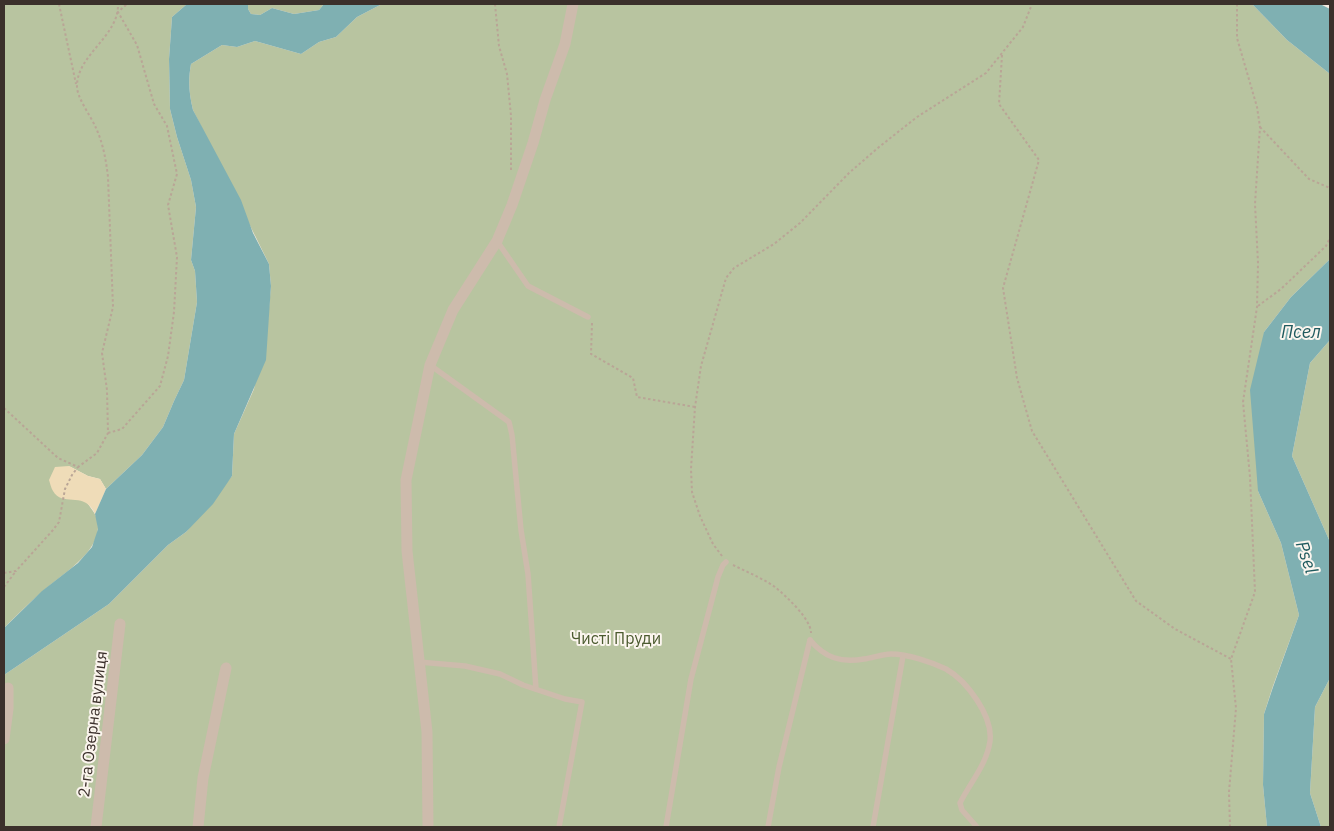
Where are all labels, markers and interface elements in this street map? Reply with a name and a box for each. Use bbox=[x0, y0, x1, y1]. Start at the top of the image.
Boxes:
water label: Псел bbox=[1281, 320, 1321, 343]
water label: Psel bbox=[1291, 538, 1323, 577]
park label: Чисті Пруди bbox=[571, 628, 661, 648]
street label: 2-га Озерна вулиця bbox=[73, 650, 111, 798]

